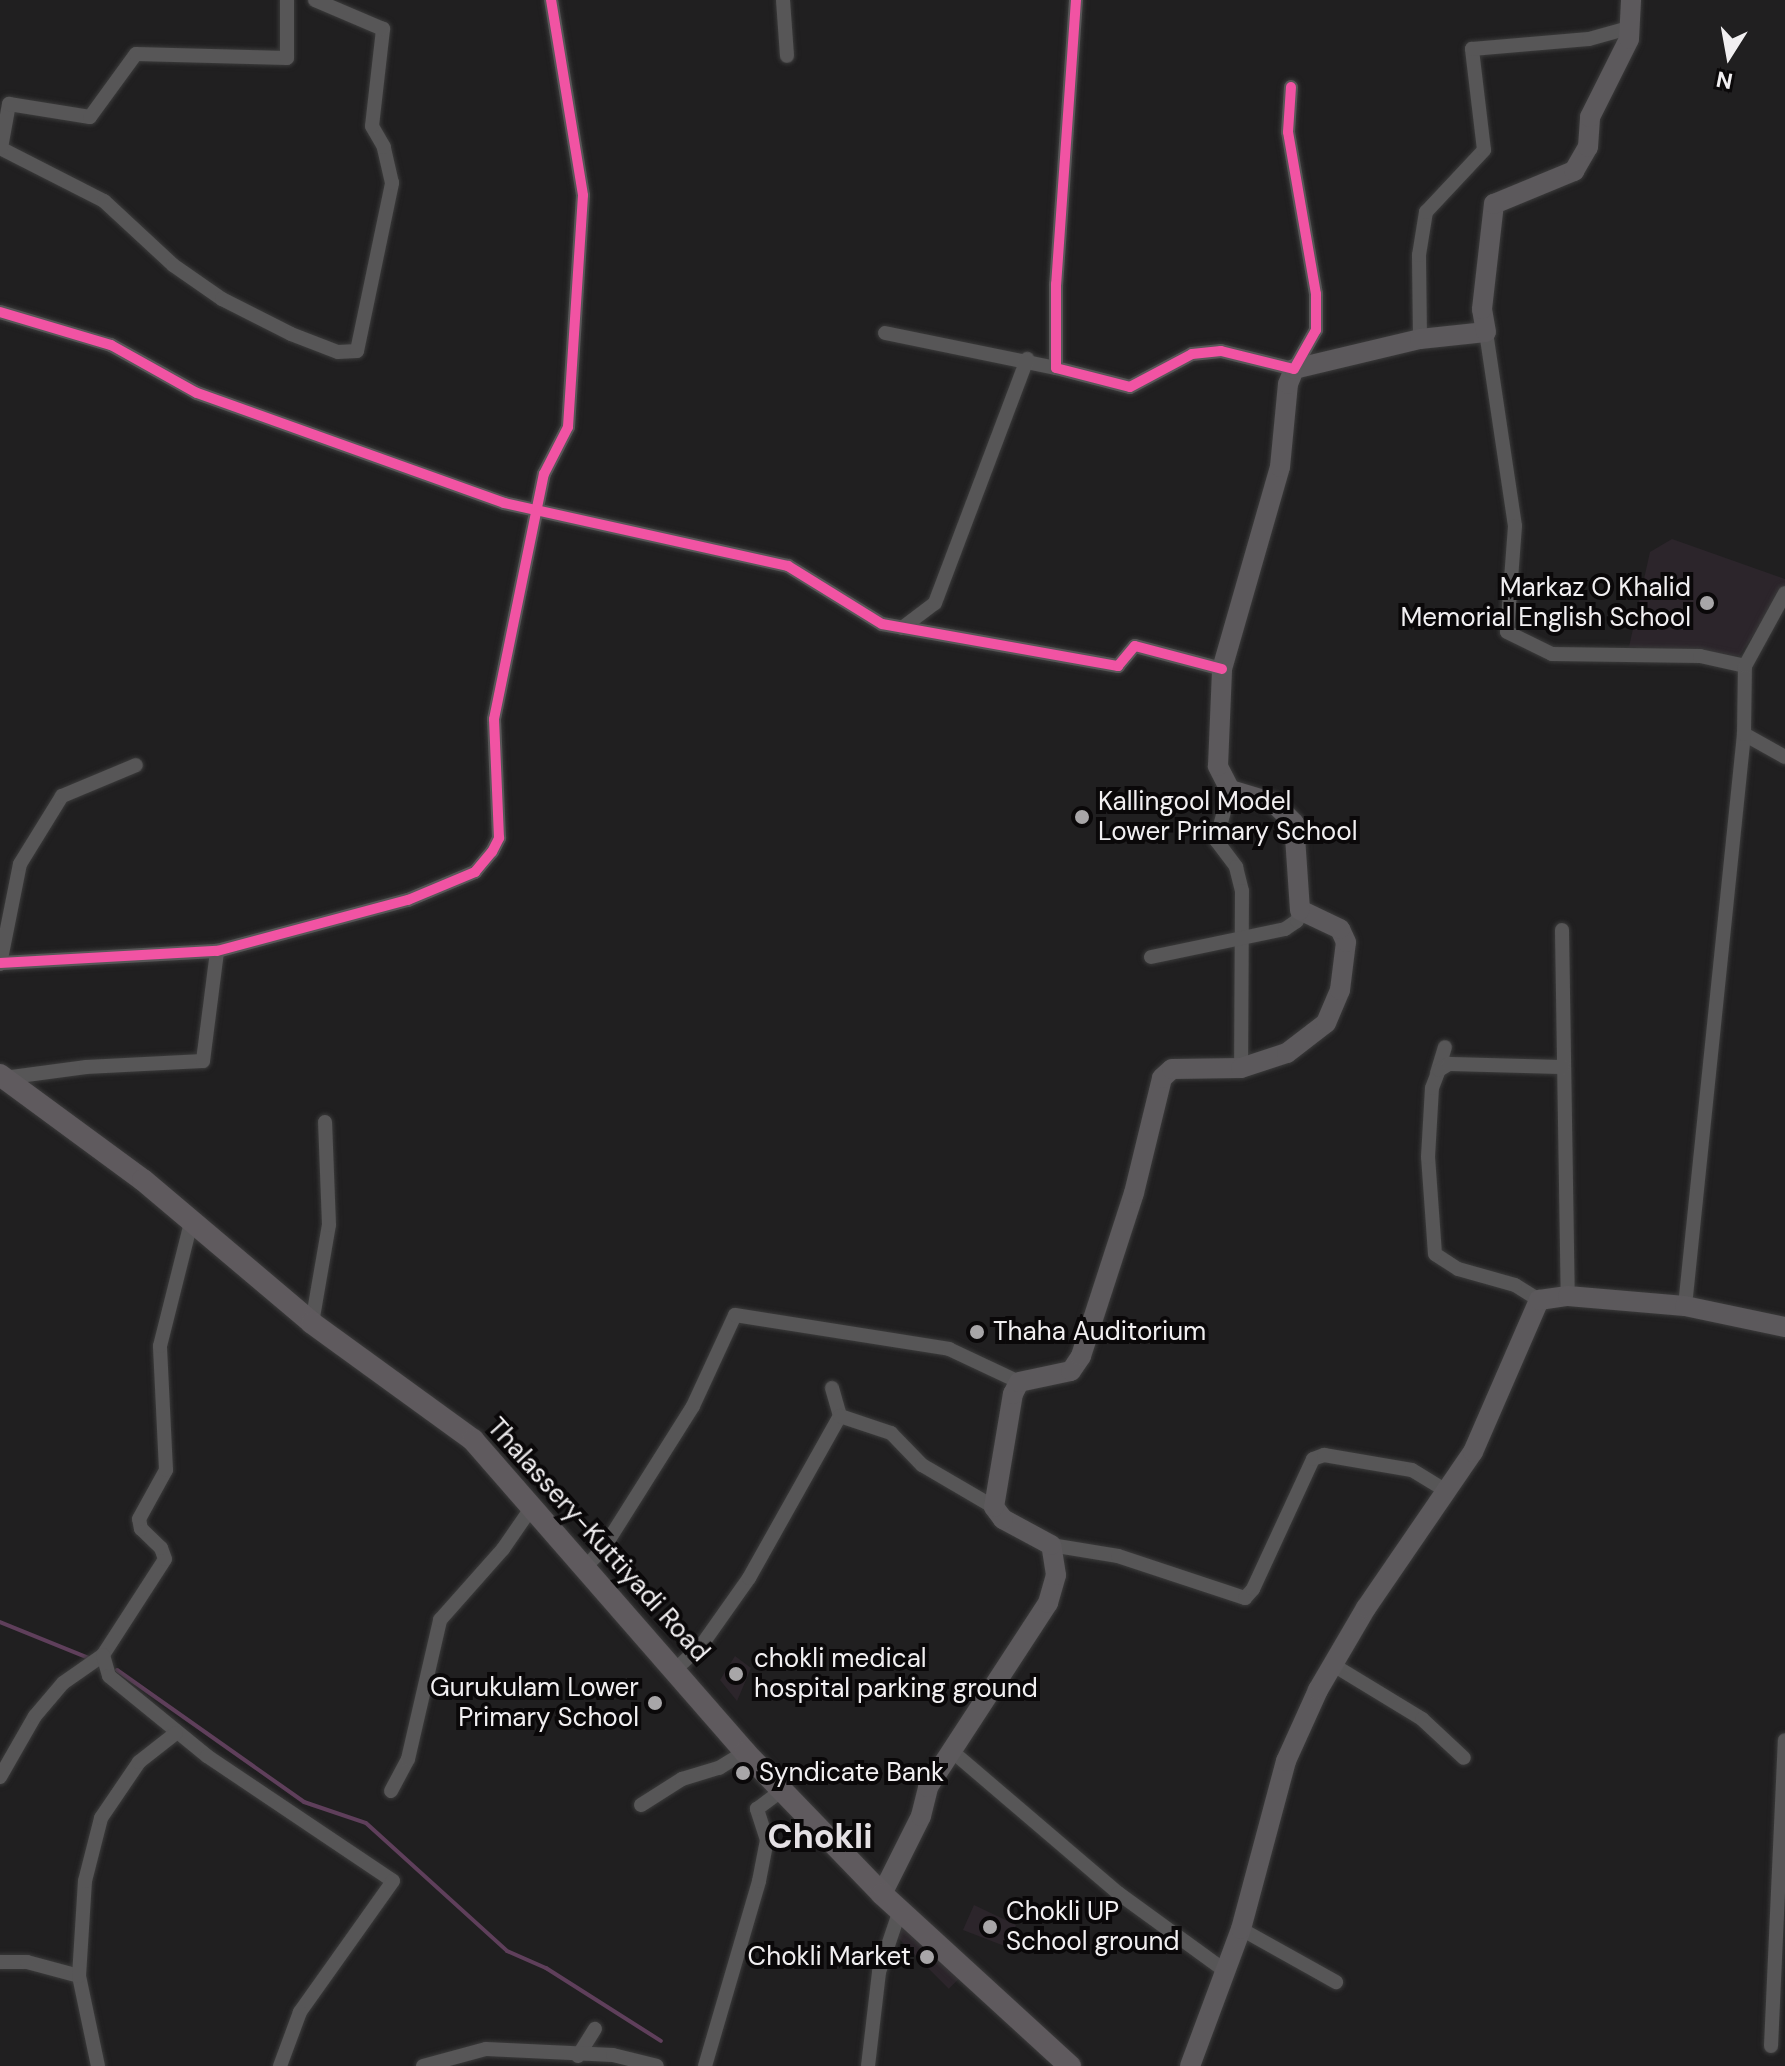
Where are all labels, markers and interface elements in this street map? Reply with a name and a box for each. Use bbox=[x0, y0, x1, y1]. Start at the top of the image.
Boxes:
north arrow bbox=[1689, 16, 1769, 96]
text: N bbox=[1714, 64, 1735, 96]
place label: Markaz O Khalid Memorial English School bbox=[1400, 572, 1691, 634]
marker: Markaz O Khalid Memorial English School bbox=[1698, 594, 1716, 612]
place label: Kallingool Model Lower Primary School bbox=[1098, 786, 1358, 848]
marker: Kallingool Model Lower Primary School bbox=[1073, 808, 1091, 826]
place label: Thaha Auditorium bbox=[993, 1316, 1206, 1348]
marker: Thaha Auditorium bbox=[968, 1323, 986, 1341]
street label: Thalassery-Kuttiyadi Road bbox=[480, 1412, 716, 1668]
place label: chokli medical hospital parking ground bbox=[754, 1643, 1038, 1704]
marker: chokli medical hospital parking ground bbox=[725, 1663, 747, 1685]
place label: Gurukulam Lower Primary School bbox=[430, 1672, 639, 1734]
marker: Gurukulam Lower Primary School bbox=[646, 1694, 664, 1712]
place label: Syndicate Bank bbox=[759, 1757, 944, 1789]
marker: Syndicate Bank bbox=[734, 1764, 752, 1782]
district label: Chokli bbox=[768, 1817, 872, 1857]
place label: Chokli UP School ground bbox=[1006, 1896, 1180, 1958]
marker: Chokli UP School ground bbox=[981, 1918, 999, 1936]
place label: Chokli Market bbox=[748, 1941, 911, 1973]
marker: Chokli Market bbox=[918, 1948, 936, 1966]

